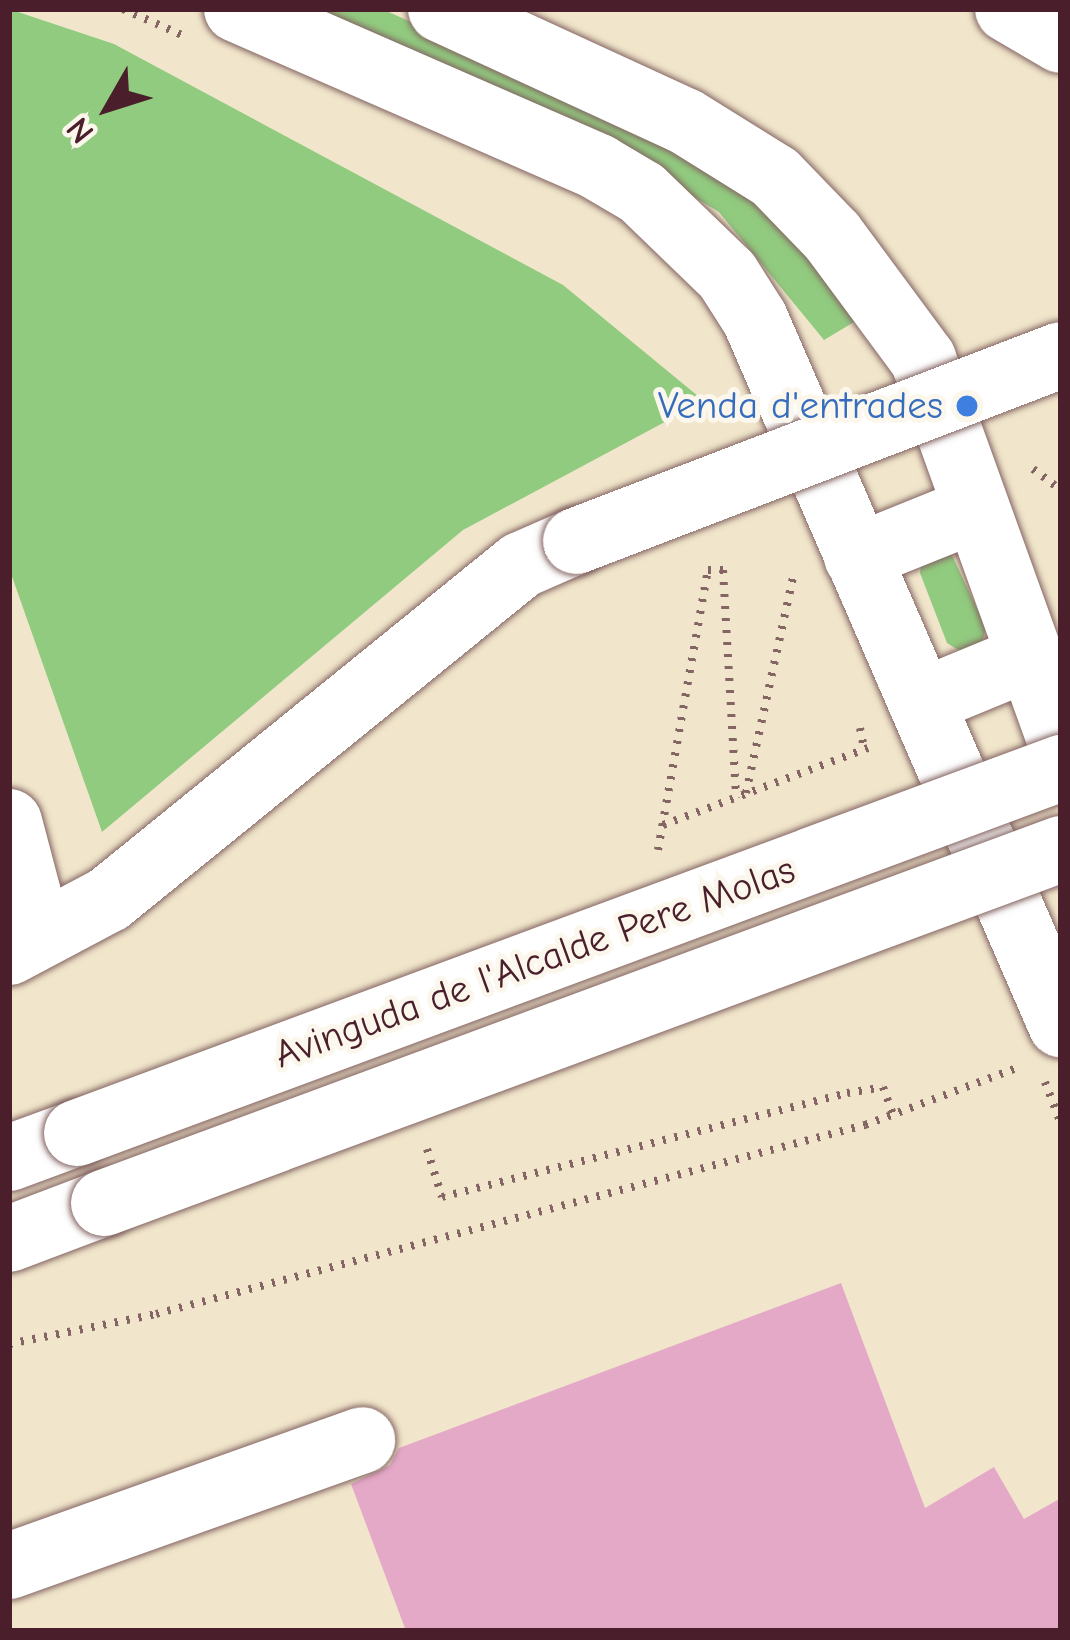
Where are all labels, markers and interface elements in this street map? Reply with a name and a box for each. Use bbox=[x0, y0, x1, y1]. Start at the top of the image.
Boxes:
north arrow bbox=[48, 48, 168, 168]
text: N bbox=[58, 110, 102, 151]
place label: Venda d'entrades bbox=[658, 383, 943, 429]
marker: Venda d'entrades bbox=[954, 393, 980, 419]
street label: Avinguda de l'Alcalde Pere Molas bbox=[268, 847, 802, 1079]

